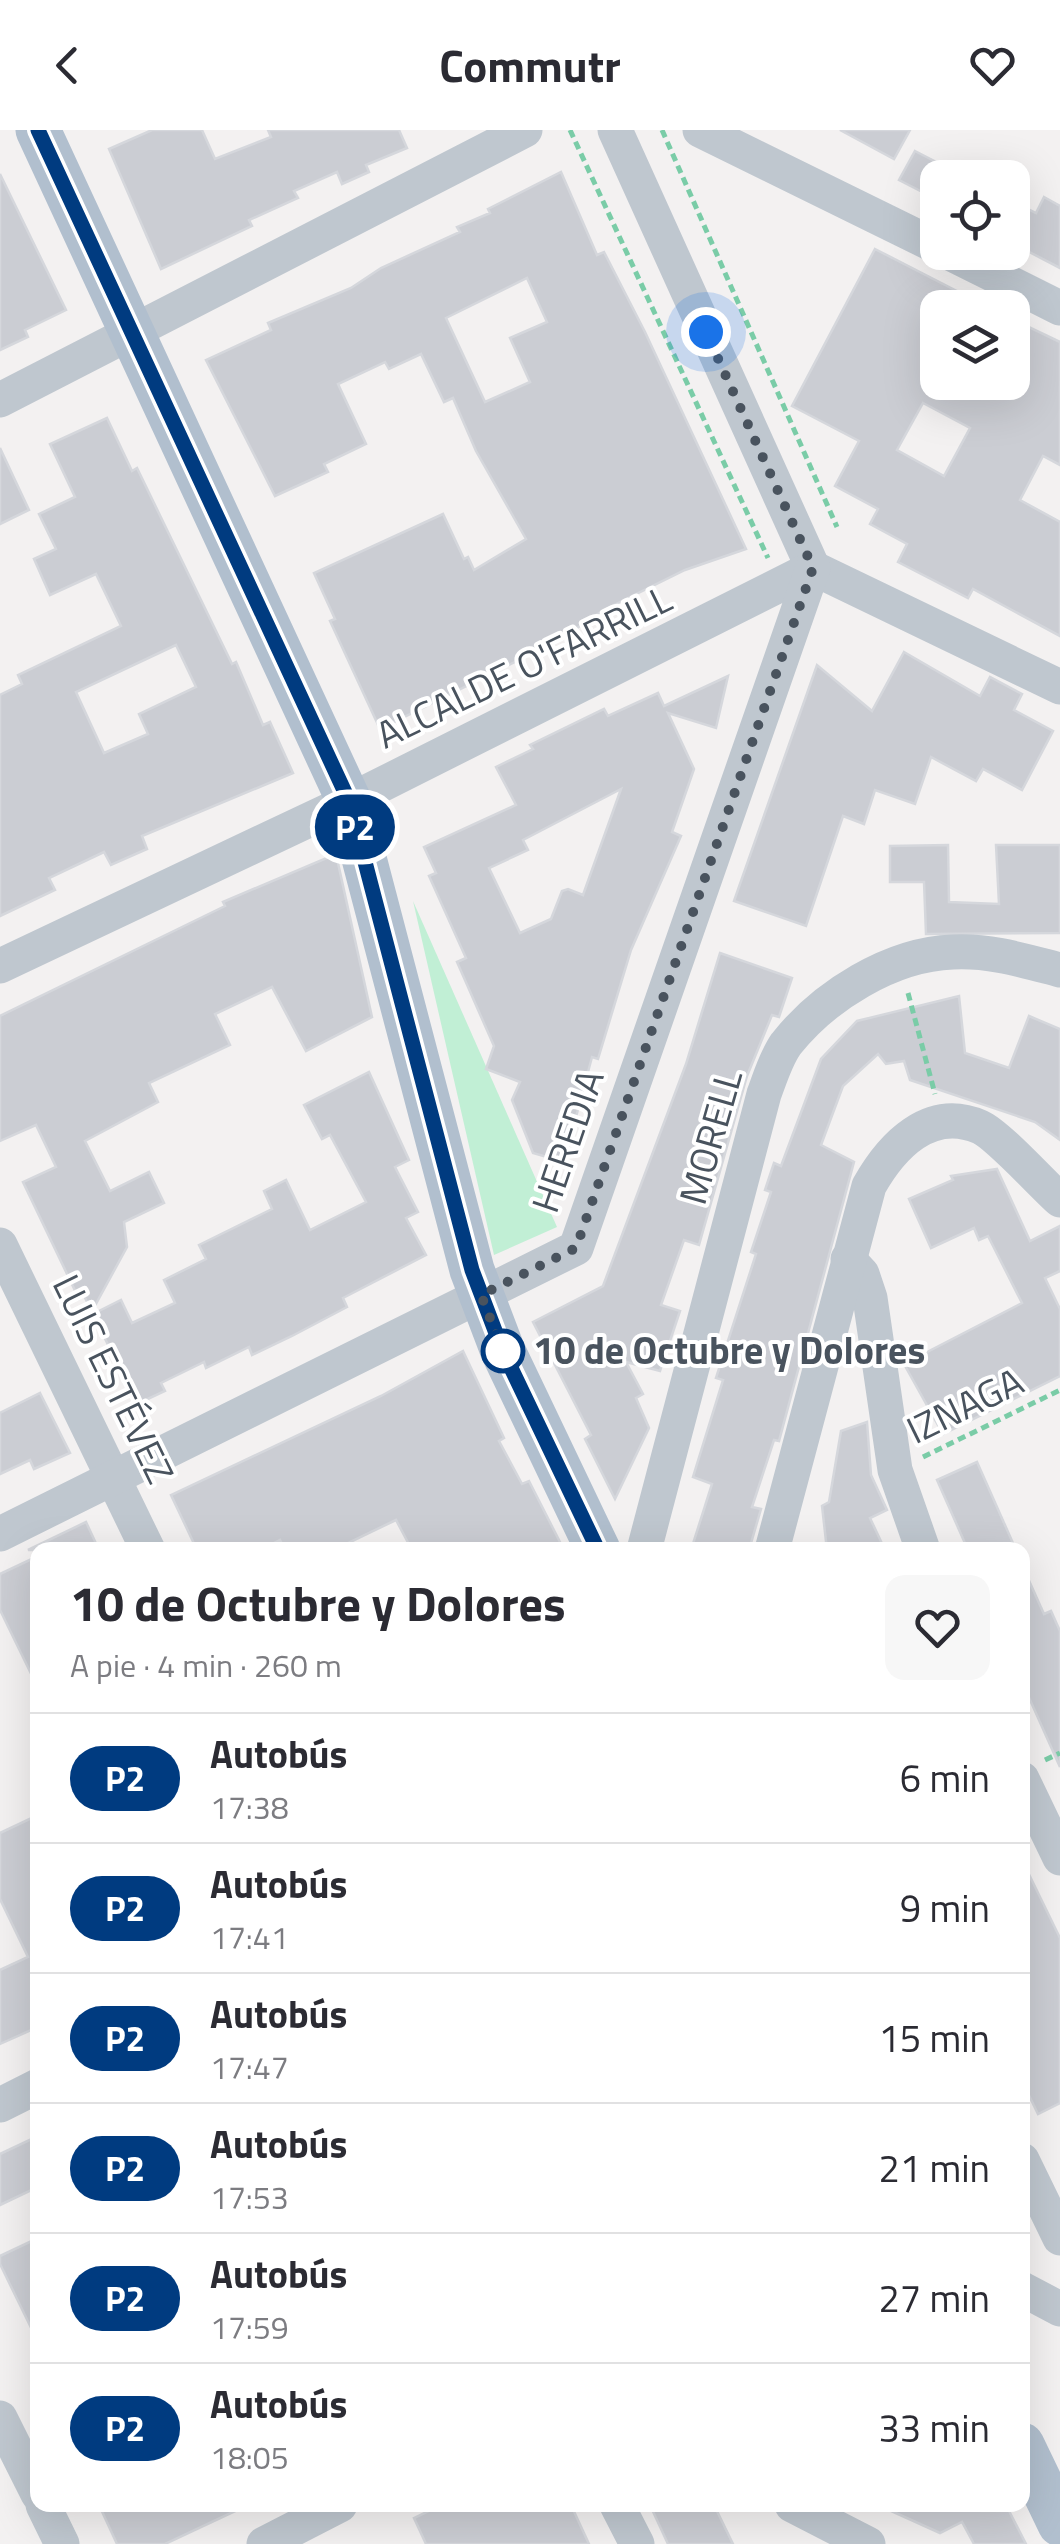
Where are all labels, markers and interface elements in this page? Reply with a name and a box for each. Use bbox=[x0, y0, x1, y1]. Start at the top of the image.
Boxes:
text: Commutr bbox=[439, 31, 621, 99]
icon: back bbox=[40, 38, 95, 93]
icon: heart bbox=[965, 38, 1020, 93]
map controls bbox=[920, 160, 1030, 400]
button: locate bbox=[920, 160, 1030, 270]
button: layers bbox=[920, 290, 1030, 400]
your location bbox=[681, 307, 731, 357]
street label: ALCALDE O'FARRILL bbox=[366, 569, 681, 763]
line badge: P2 bbox=[310, 794, 400, 860]
text: P2 bbox=[335, 800, 375, 854]
street label: HEREDIA bbox=[516, 1061, 619, 1220]
street label: MORELL bbox=[663, 1062, 757, 1211]
street label: LUIS ESTÉVEZ bbox=[38, 1264, 190, 1493]
place label: 10 de Octubre y Dolores bbox=[533, 1321, 925, 1379]
marker: 10 de Octubre y Dolores bbox=[482, 1330, 524, 1372]
street label: IZNAGA bbox=[896, 1352, 1033, 1458]
text: 10 de Octubre y Dolores bbox=[70, 1567, 566, 1640]
button: heart bbox=[885, 1575, 990, 1680]
text: A pie · 4 min · 260 m bbox=[70, 1641, 342, 1689]
text: Autobús bbox=[210, 1725, 348, 1783]
text: 6 min bbox=[900, 1749, 990, 1807]
text: P2 bbox=[105, 1751, 145, 1805]
text: 17:38 bbox=[210, 1783, 289, 1831]
text: Autobús bbox=[210, 1855, 348, 1913]
text: 9 min bbox=[900, 1879, 990, 1937]
text: P2 bbox=[105, 1881, 145, 1935]
text: 17:41 bbox=[210, 1913, 289, 1961]
text: Autobús bbox=[210, 1985, 348, 2043]
text: 15 min bbox=[879, 2009, 990, 2067]
text: P2 bbox=[105, 2011, 145, 2065]
text: 17:47 bbox=[210, 2043, 289, 2091]
text: Autobús bbox=[210, 2115, 348, 2173]
text: 21 min bbox=[879, 2139, 990, 2197]
text: P2 bbox=[105, 2141, 145, 2195]
text: 17:53 bbox=[210, 2173, 289, 2221]
text: Autobús bbox=[210, 2245, 348, 2303]
text: 27 min bbox=[879, 2269, 990, 2327]
text: P2 bbox=[105, 2271, 145, 2325]
text: 17:59 bbox=[210, 2303, 289, 2351]
text: Autobús bbox=[210, 2375, 348, 2433]
text: 33 min bbox=[879, 2399, 990, 2457]
text: P2 bbox=[105, 2401, 145, 2455]
text: 18:05 bbox=[210, 2433, 289, 2481]

